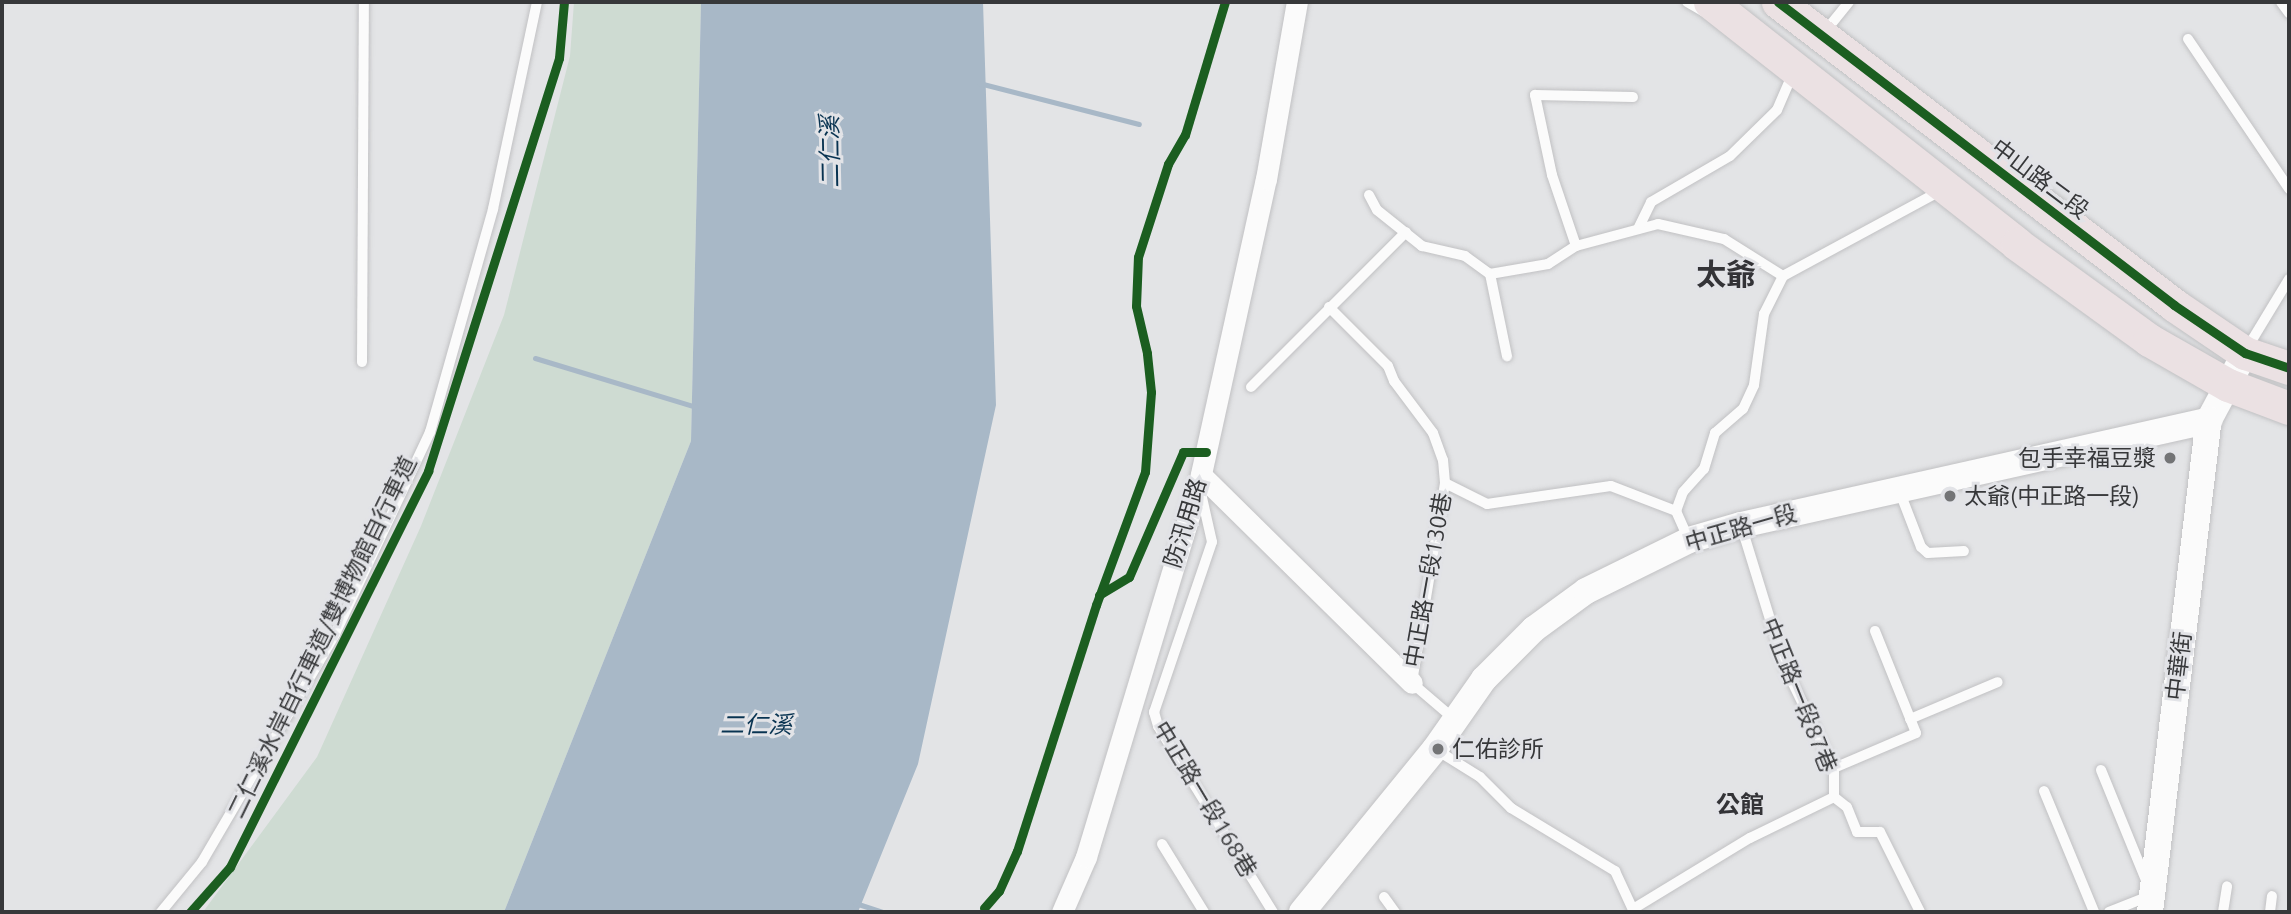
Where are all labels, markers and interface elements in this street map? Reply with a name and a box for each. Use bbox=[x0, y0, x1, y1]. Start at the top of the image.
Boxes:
water label: 二仁溪 bbox=[815, 116, 845, 188]
street label: 中山路二段 bbox=[1986, 133, 2094, 225]
district label: 太爺 bbox=[1696, 256, 1756, 292]
place label: 包手幸福豆漿 bbox=[2018, 444, 2156, 472]
marker: 包手幸福豆漿 bbox=[2162, 450, 2178, 466]
street label: 二仁溪水岸自行車道/雙博物館自行車道 bbox=[222, 451, 422, 823]
street label: 防汛用路 bbox=[1158, 475, 1212, 571]
place label: 太爺(中正路一段) bbox=[1964, 482, 2139, 510]
marker: 太爺(中正路一段) bbox=[1942, 488, 1958, 504]
street label: 中正路一段130巷 bbox=[1399, 490, 1457, 670]
street label: 中正路一段 bbox=[1682, 499, 1800, 557]
street label: 中正路一段87巷 bbox=[1755, 614, 1843, 776]
street label: 中華街 bbox=[2161, 630, 2197, 702]
water label: 二仁溪 bbox=[720, 711, 792, 739]
street label: 中正路一段168巷 bbox=[1148, 716, 1262, 882]
place label: 仁佑診所 bbox=[1452, 735, 1544, 763]
marker: 仁佑診所 bbox=[1430, 741, 1446, 757]
district label: 公館 bbox=[1716, 791, 1764, 819]

